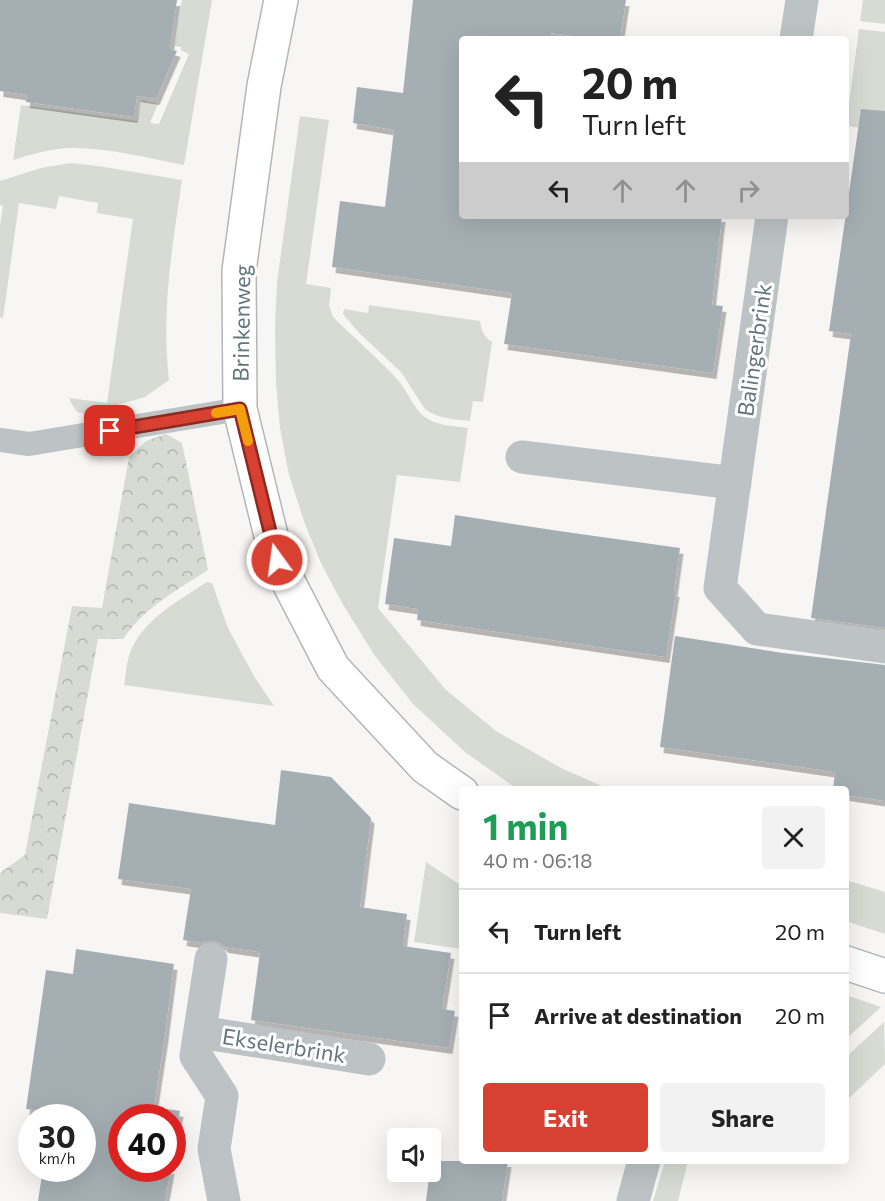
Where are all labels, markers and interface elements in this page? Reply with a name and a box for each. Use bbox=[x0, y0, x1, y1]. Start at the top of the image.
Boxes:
text: 20 m bbox=[582, 56, 678, 108]
icon: left bbox=[483, 60, 561, 138]
text: Turn left bbox=[582, 108, 686, 141]
icon: left bbox=[543, 174, 576, 207]
icon: ahead bbox=[606, 174, 639, 207]
icon: ahead bbox=[669, 174, 702, 207]
icon: right bbox=[732, 174, 765, 207]
street label: Brinkenweg bbox=[226, 264, 256, 382]
street label: Balingerbrink bbox=[731, 282, 777, 418]
pin bbox=[84, 405, 135, 456]
icon: arrive bbox=[93, 414, 126, 447]
position arrow bbox=[245, 528, 309, 592]
text: 1 min bbox=[483, 803, 568, 847]
button: close bbox=[762, 806, 825, 869]
text: 40 m · 06:18 bbox=[483, 848, 592, 872]
icon: left bbox=[483, 915, 516, 948]
text: Turn left bbox=[534, 918, 621, 945]
text: 20 m bbox=[775, 918, 825, 945]
icon: arrive bbox=[483, 999, 516, 1032]
text: Arrive at destination bbox=[534, 1002, 742, 1029]
text: 20 m bbox=[775, 1002, 825, 1029]
street label: Ekselerbrink bbox=[220, 1022, 348, 1068]
button: Exit bbox=[483, 1083, 648, 1152]
button: Share bbox=[660, 1083, 825, 1152]
speed limit sign: 40 bbox=[108, 1104, 186, 1182]
text: 30 bbox=[38, 1117, 76, 1154]
map controls bbox=[387, 1128, 441, 1182]
button: sound bbox=[387, 1128, 441, 1182]
text: km/h bbox=[39, 1149, 75, 1167]

